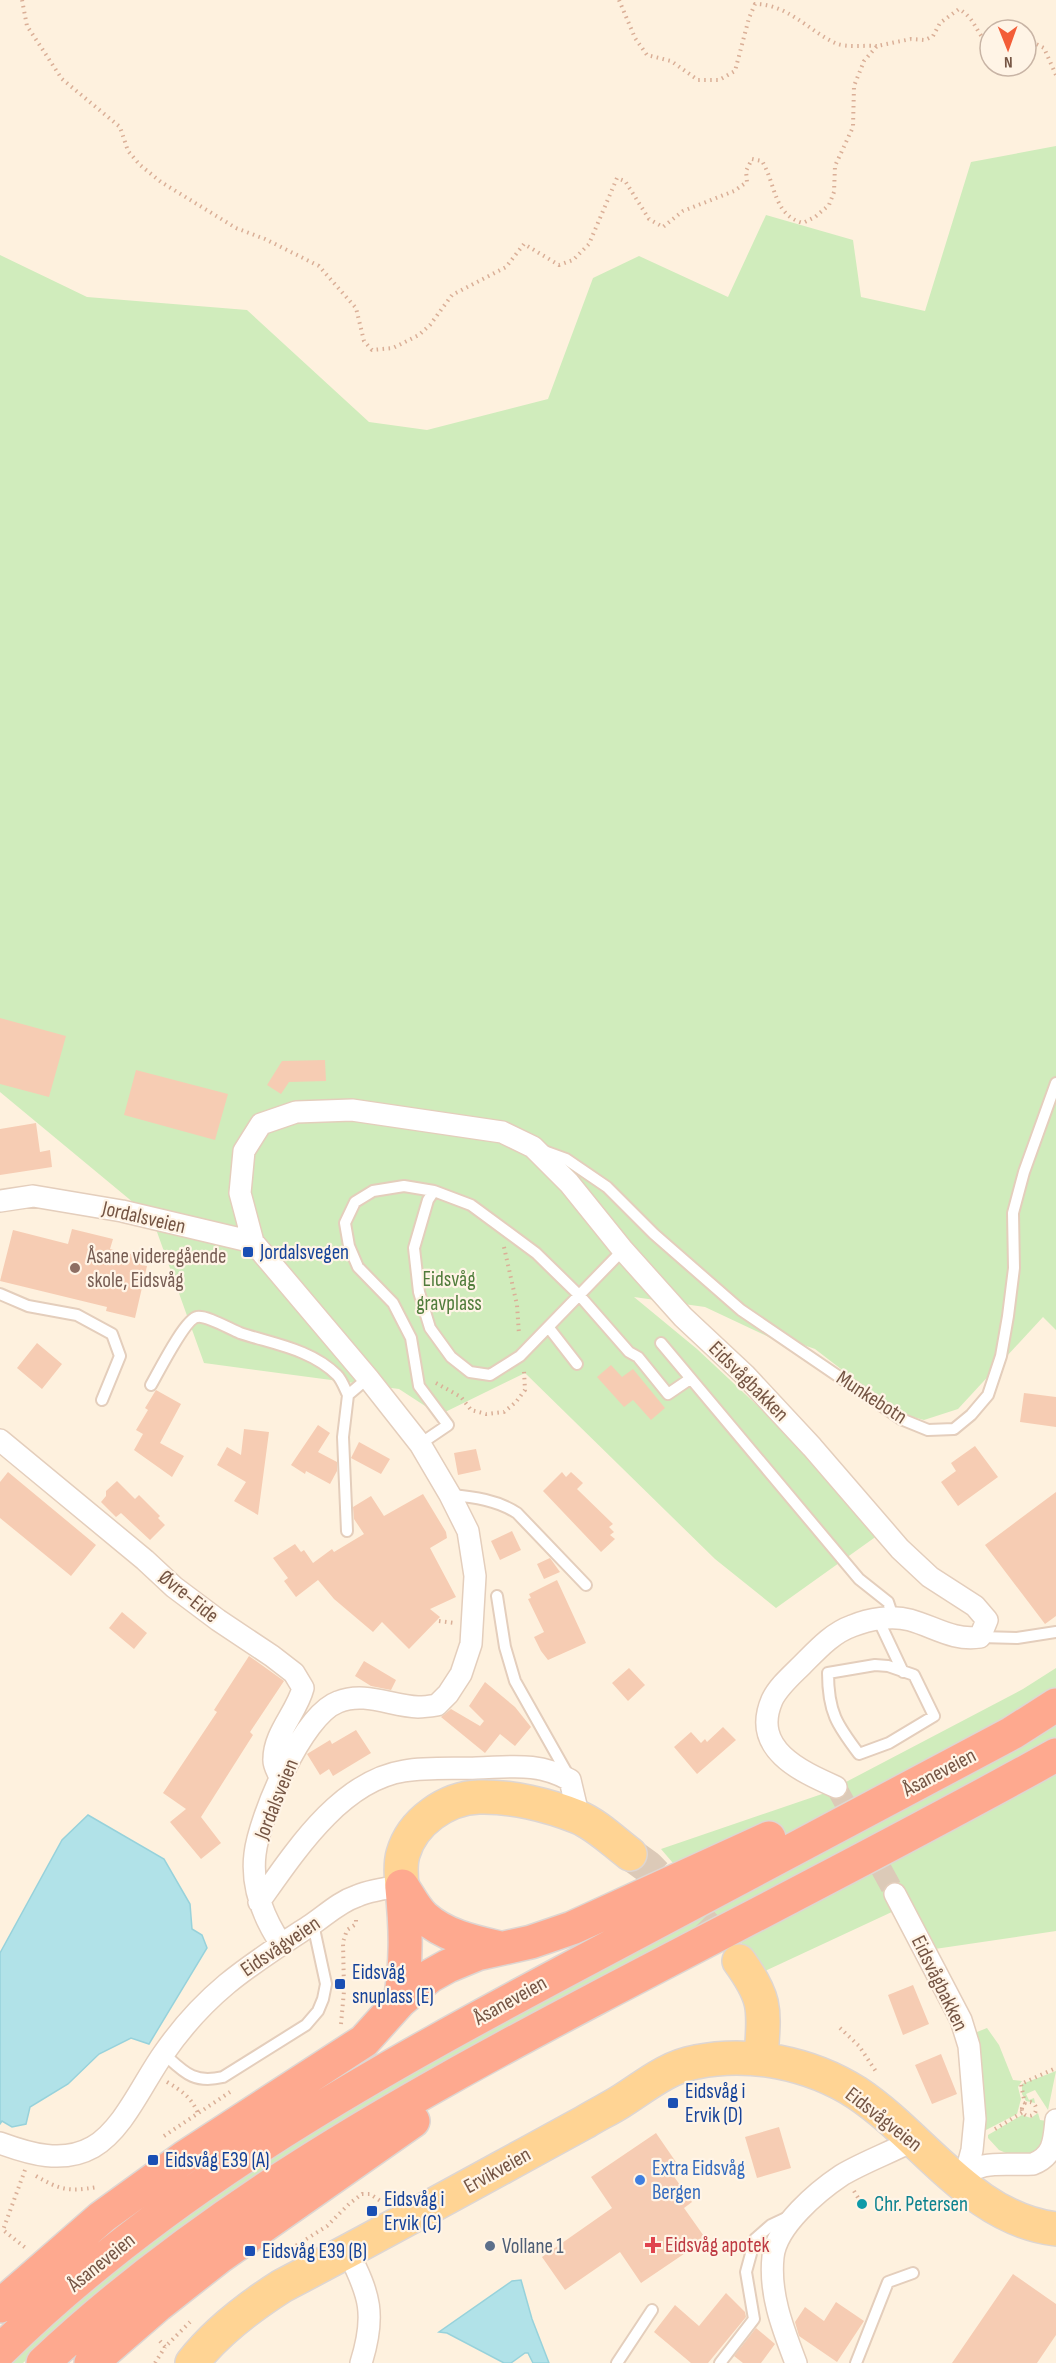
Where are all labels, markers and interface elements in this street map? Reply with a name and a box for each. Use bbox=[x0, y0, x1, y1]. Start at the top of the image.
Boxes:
north arrow bbox=[978, 18, 1038, 78]
text: N bbox=[1004, 52, 1013, 71]
street label: Jordalsveien bbox=[99, 1196, 188, 1239]
place label: Jordalsvegen bbox=[259, 1240, 349, 1265]
place label: Åsane videregående skole, Eidsvåg bbox=[86, 1244, 227, 1293]
marker: Jordalsvegen bbox=[241, 1245, 255, 1259]
marker: Åsane videregående skole, Eidsvåg bbox=[68, 1261, 82, 1275]
park label: Eidsvåg gravplass bbox=[416, 1267, 482, 1316]
street label: Eidsvågbakken bbox=[703, 1336, 794, 1427]
street label: Munkebotn bbox=[832, 1365, 912, 1429]
street label: Øvre-Eide bbox=[154, 1565, 224, 1628]
street label: Åsaneveien bbox=[897, 1743, 980, 1803]
street label: Jordalsveien bbox=[249, 1755, 304, 1844]
street label: Eidsvågveien bbox=[236, 1911, 325, 1982]
street label: Eidsvågbakken bbox=[906, 1931, 973, 2035]
place label: Eidsvåg snuplass (E) bbox=[352, 1960, 434, 2009]
street label: Åsaneveien bbox=[468, 1970, 551, 2031]
marker: Eidsvåg snuplass (E) bbox=[333, 1977, 347, 1991]
place label: Eidsvåg i Ervik (D) bbox=[685, 2079, 745, 2128]
street label: Eidsvågveien bbox=[840, 2082, 927, 2157]
marker: Eidsvåg i Ervik (D) bbox=[666, 2096, 680, 2110]
street label: Ervikveien bbox=[459, 2142, 535, 2199]
place label: Eidsvåg E39 (A) bbox=[165, 2148, 270, 2173]
marker: Eidsvåg E39 (A) bbox=[146, 2153, 160, 2167]
place label: Extra Eidsvåg Bergen bbox=[652, 2156, 745, 2205]
marker: Extra Eidsvåg Bergen bbox=[633, 2173, 647, 2187]
place label: Eidsvåg i Ervik (C) bbox=[384, 2187, 444, 2236]
place label: Chr. Petersen bbox=[874, 2192, 968, 2217]
marker: Chr. Petersen bbox=[855, 2197, 869, 2211]
marker: Eidsvåg i Ervik (C) bbox=[365, 2204, 379, 2218]
street label: Åsaneveien bbox=[62, 2228, 140, 2298]
place label: Eidsvåg apotek bbox=[665, 2233, 770, 2258]
place label: Vollane 1 bbox=[502, 2234, 564, 2259]
marker: Eidsvåg apotek bbox=[646, 2238, 660, 2252]
place label: Eidsvåg E39 (B) bbox=[262, 2239, 367, 2264]
marker: Vollane 1 bbox=[483, 2239, 497, 2253]
marker: Eidsvåg E39 (B) bbox=[243, 2244, 257, 2258]

